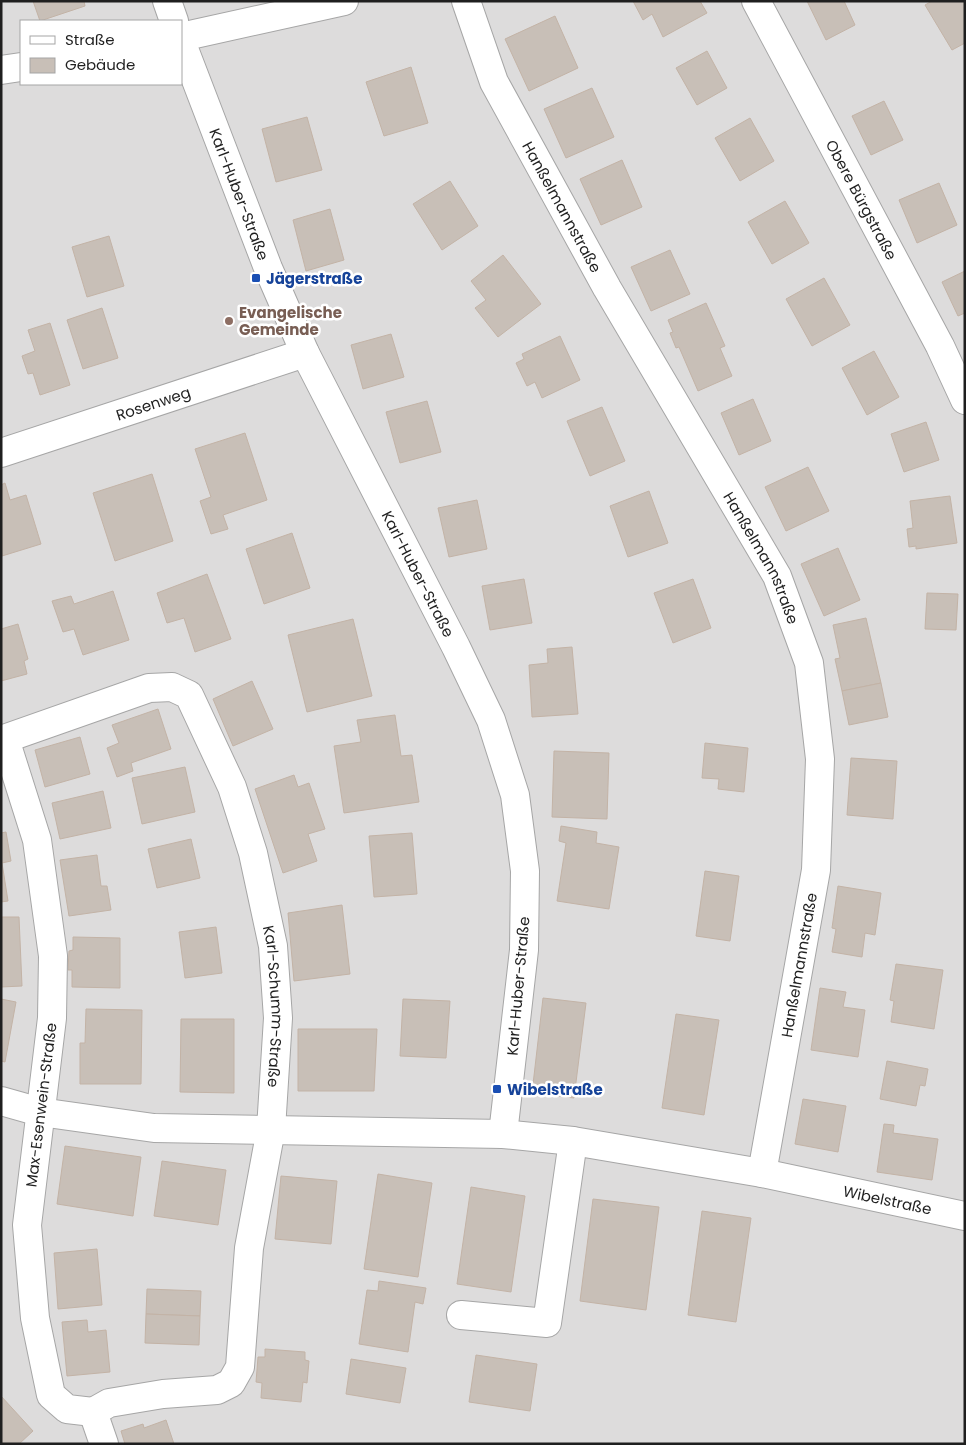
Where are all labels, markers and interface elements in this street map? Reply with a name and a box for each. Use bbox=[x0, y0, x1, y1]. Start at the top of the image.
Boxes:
legend bbox=[20, 20, 182, 85]
text: Straße bbox=[65, 29, 115, 50]
text: Gebäude bbox=[65, 54, 135, 75]
street label: Karl-Huber-Straße bbox=[205, 125, 274, 263]
street label: Obere Bürgstraße bbox=[821, 136, 903, 263]
street label: Hanßelmannstraße bbox=[518, 137, 607, 276]
place label: Jägerstraße bbox=[266, 268, 362, 289]
marker: Jägerstraße bbox=[250, 272, 262, 284]
place label: Evangelische Gemeinde bbox=[239, 302, 342, 340]
marker: Evangelische Gemeinde bbox=[223, 315, 235, 327]
street label: Rosenweg bbox=[113, 381, 193, 425]
street label: Hanßelmannstraße bbox=[719, 488, 804, 627]
street label: Karl-Huber-Straße bbox=[377, 507, 460, 641]
street label: Hanßelmannstraße bbox=[776, 891, 822, 1039]
street label: Karl-Huber-Straße bbox=[501, 916, 535, 1056]
street label: Karl-Schumm-Straße bbox=[258, 923, 289, 1088]
street label: Max-Esenwein-Straße bbox=[20, 1022, 62, 1188]
place label: Wibelstraße bbox=[507, 1079, 603, 1100]
marker: Wibelstraße bbox=[491, 1083, 503, 1095]
street label: Wibelstraße bbox=[841, 1180, 934, 1219]

